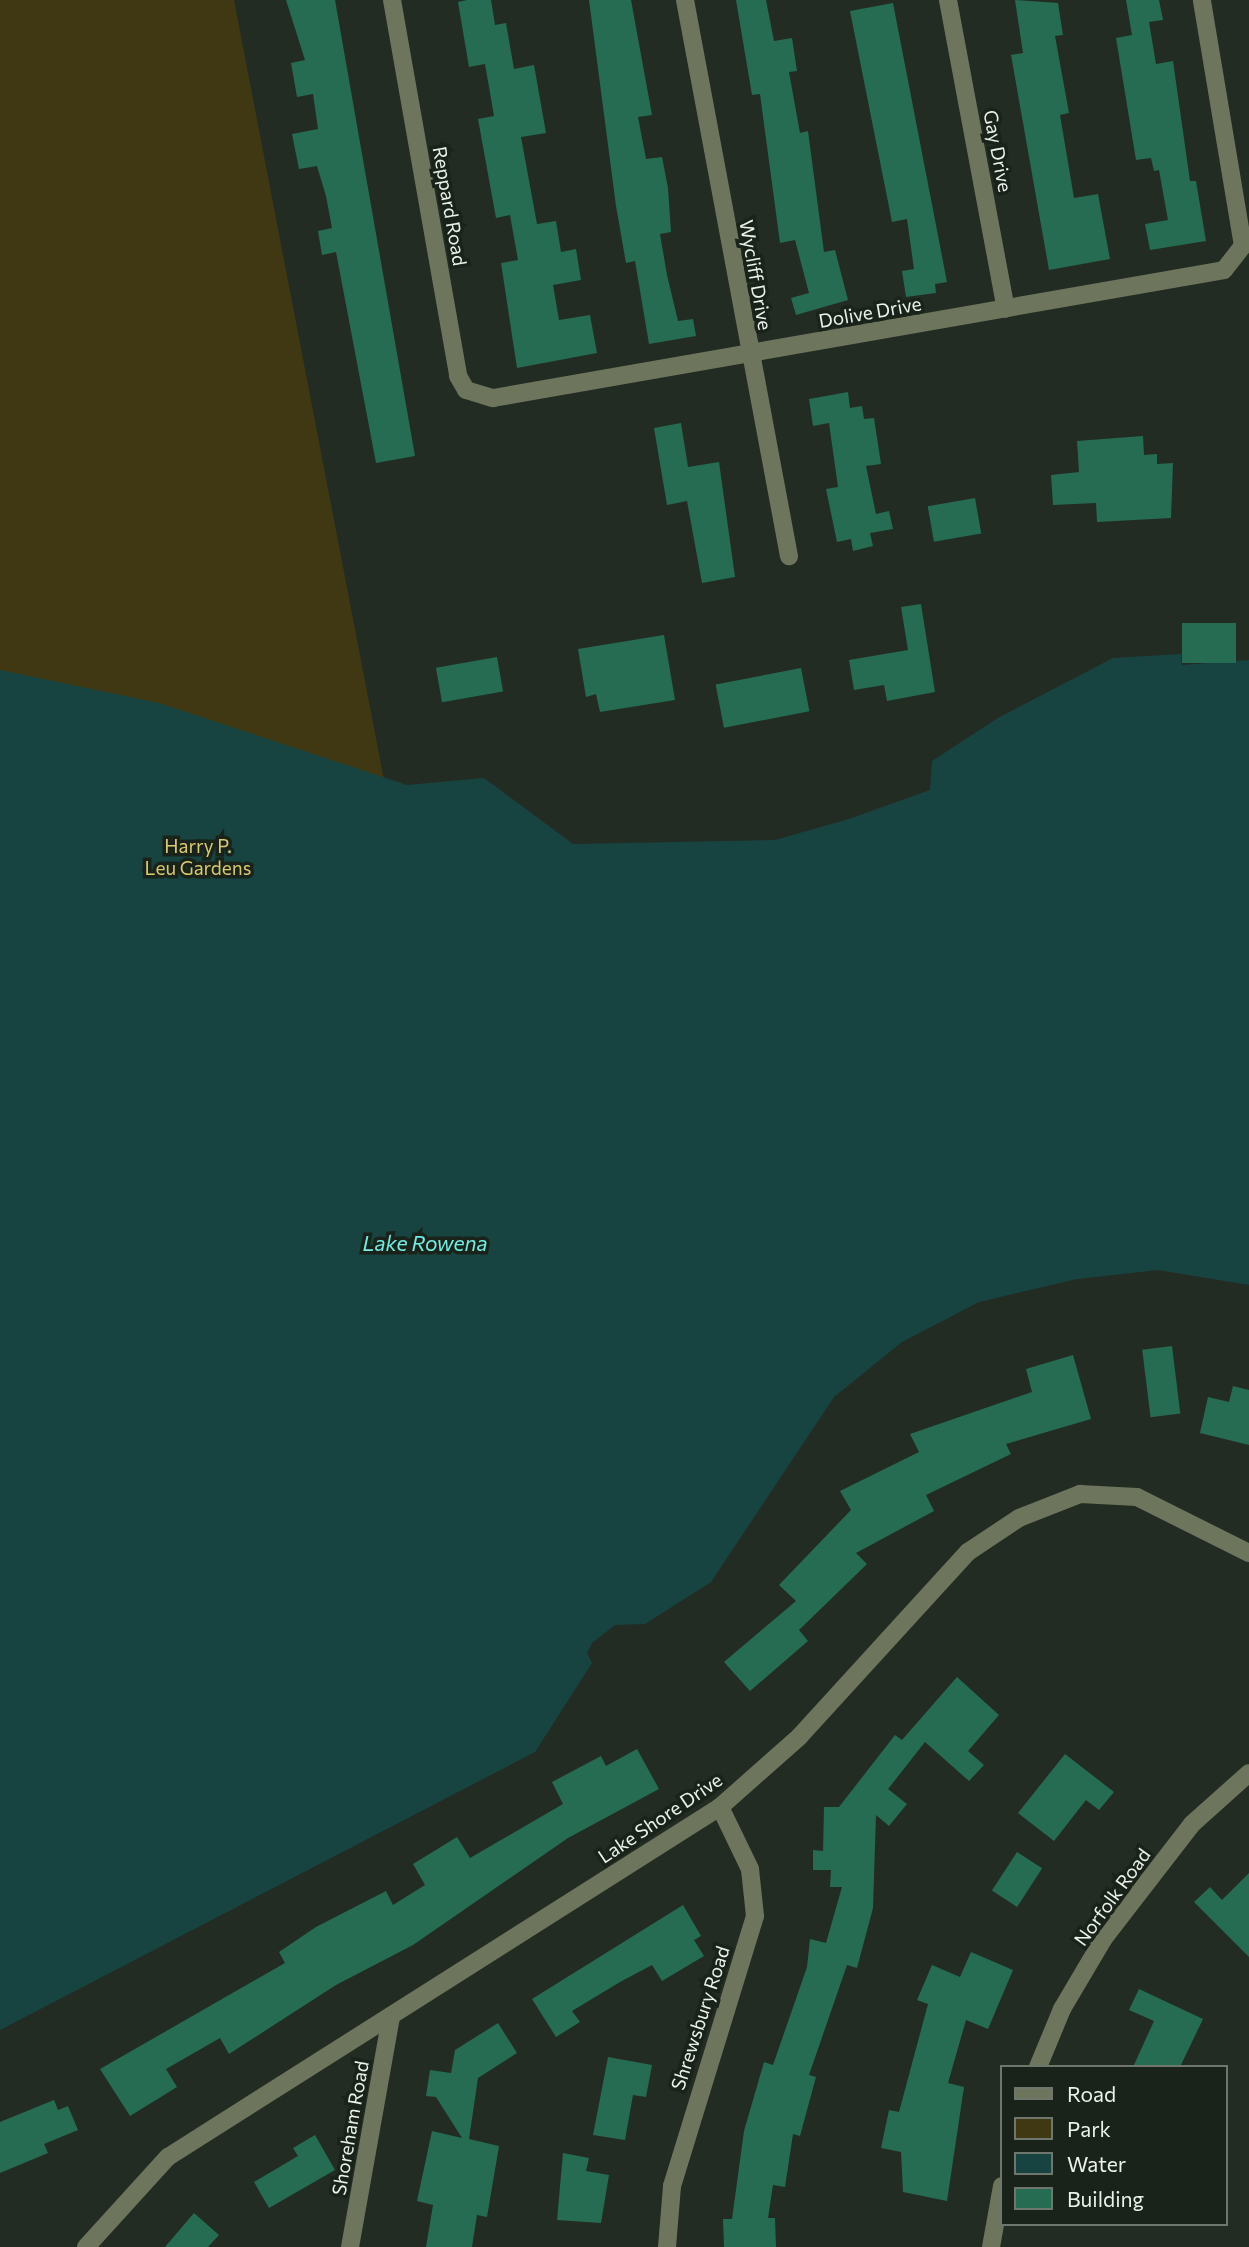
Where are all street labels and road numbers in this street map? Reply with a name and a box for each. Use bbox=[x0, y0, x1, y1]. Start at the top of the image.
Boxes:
street label: Gay Drive bbox=[979, 108, 1017, 194]
street label: Reppard Road bbox=[428, 145, 472, 267]
street label: Wycliff Drive bbox=[735, 218, 777, 332]
street label: Dolive Drive bbox=[817, 292, 923, 332]
street label: Lake Shore Drive bbox=[594, 1768, 726, 1868]
street label: Norfolk Road bbox=[1069, 1844, 1155, 1950]
street label: Shrewsbury Road bbox=[666, 1943, 734, 2093]
street label: Shoreham Road bbox=[327, 2059, 373, 2197]

